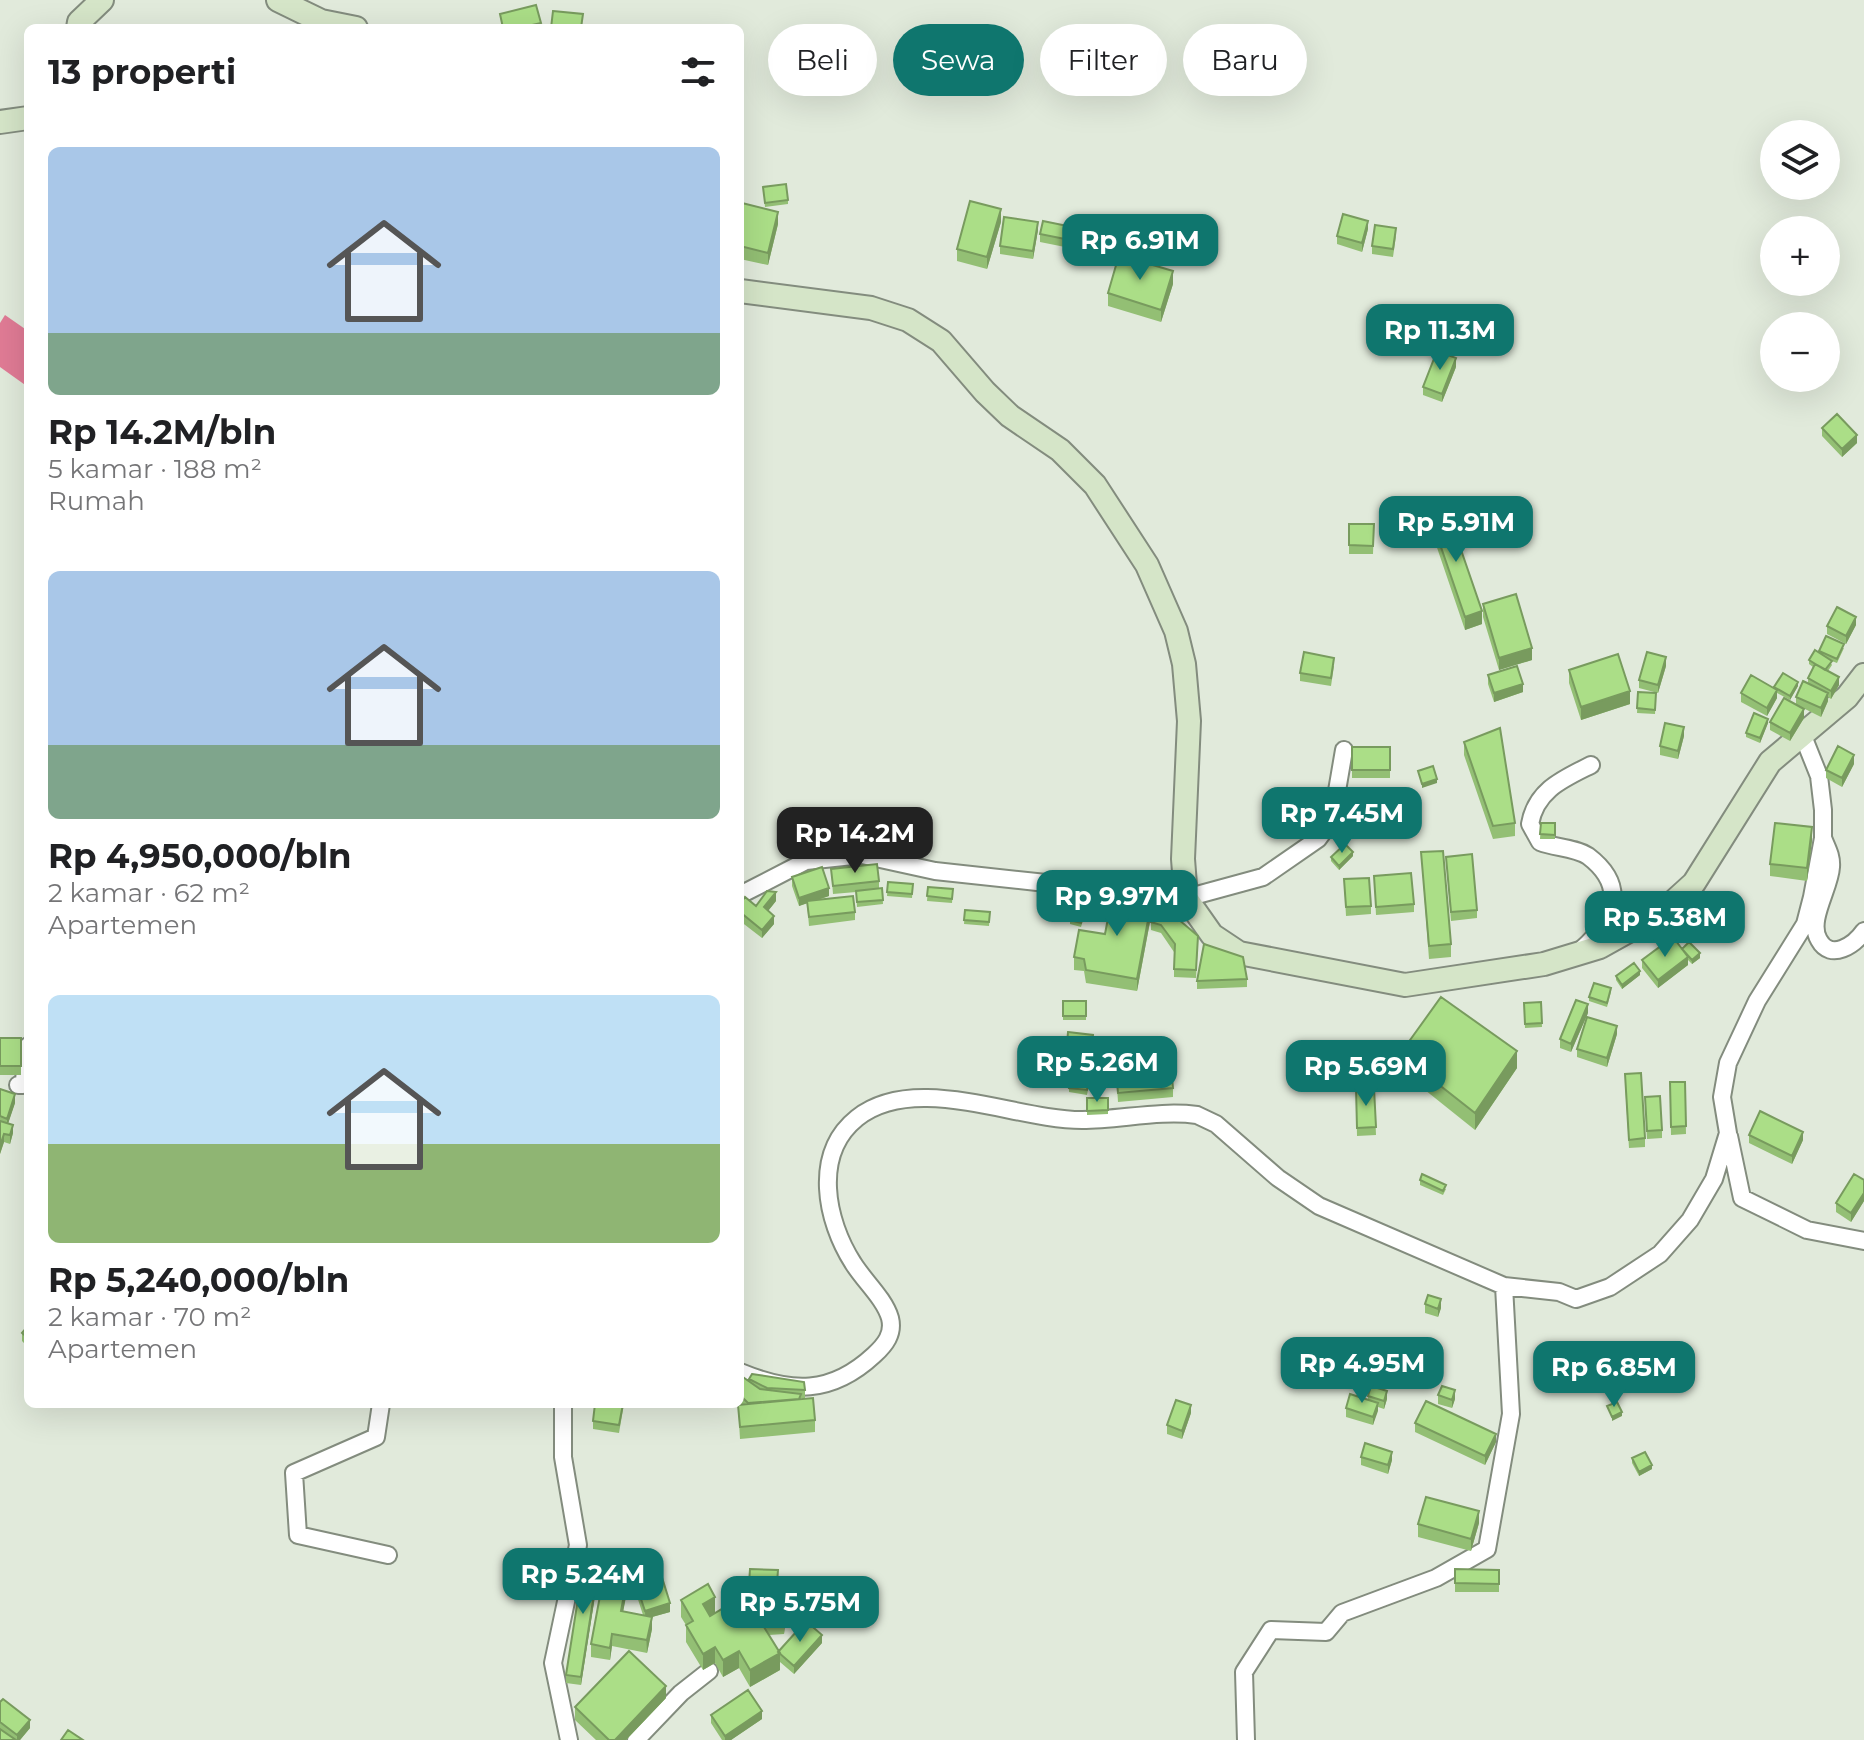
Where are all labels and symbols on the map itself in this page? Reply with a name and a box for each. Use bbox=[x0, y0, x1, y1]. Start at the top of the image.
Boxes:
pin: Rp 6.91M bbox=[1057, 214, 1223, 282]
pin: Rp 11.3M bbox=[1357, 304, 1523, 372]
pin: Rp 5.91M bbox=[1373, 496, 1539, 564]
pin: Rp 7.45M bbox=[1259, 787, 1425, 855]
pin: Rp 14.2M bbox=[772, 807, 938, 875]
pin: Rp 9.97M bbox=[1034, 870, 1200, 938]
pin: Rp 5.38M bbox=[1582, 891, 1748, 959]
pin: Rp 5.26M bbox=[1014, 1036, 1180, 1104]
pin: Rp 5.69M bbox=[1283, 1040, 1449, 1108]
pin: Rp 4.95M bbox=[1279, 1337, 1445, 1405]
pin: Rp 6.85M bbox=[1531, 1341, 1697, 1409]
pin: Rp 5.24M bbox=[500, 1548, 666, 1616]
pin: Rp 5.75M bbox=[717, 1576, 883, 1644]

